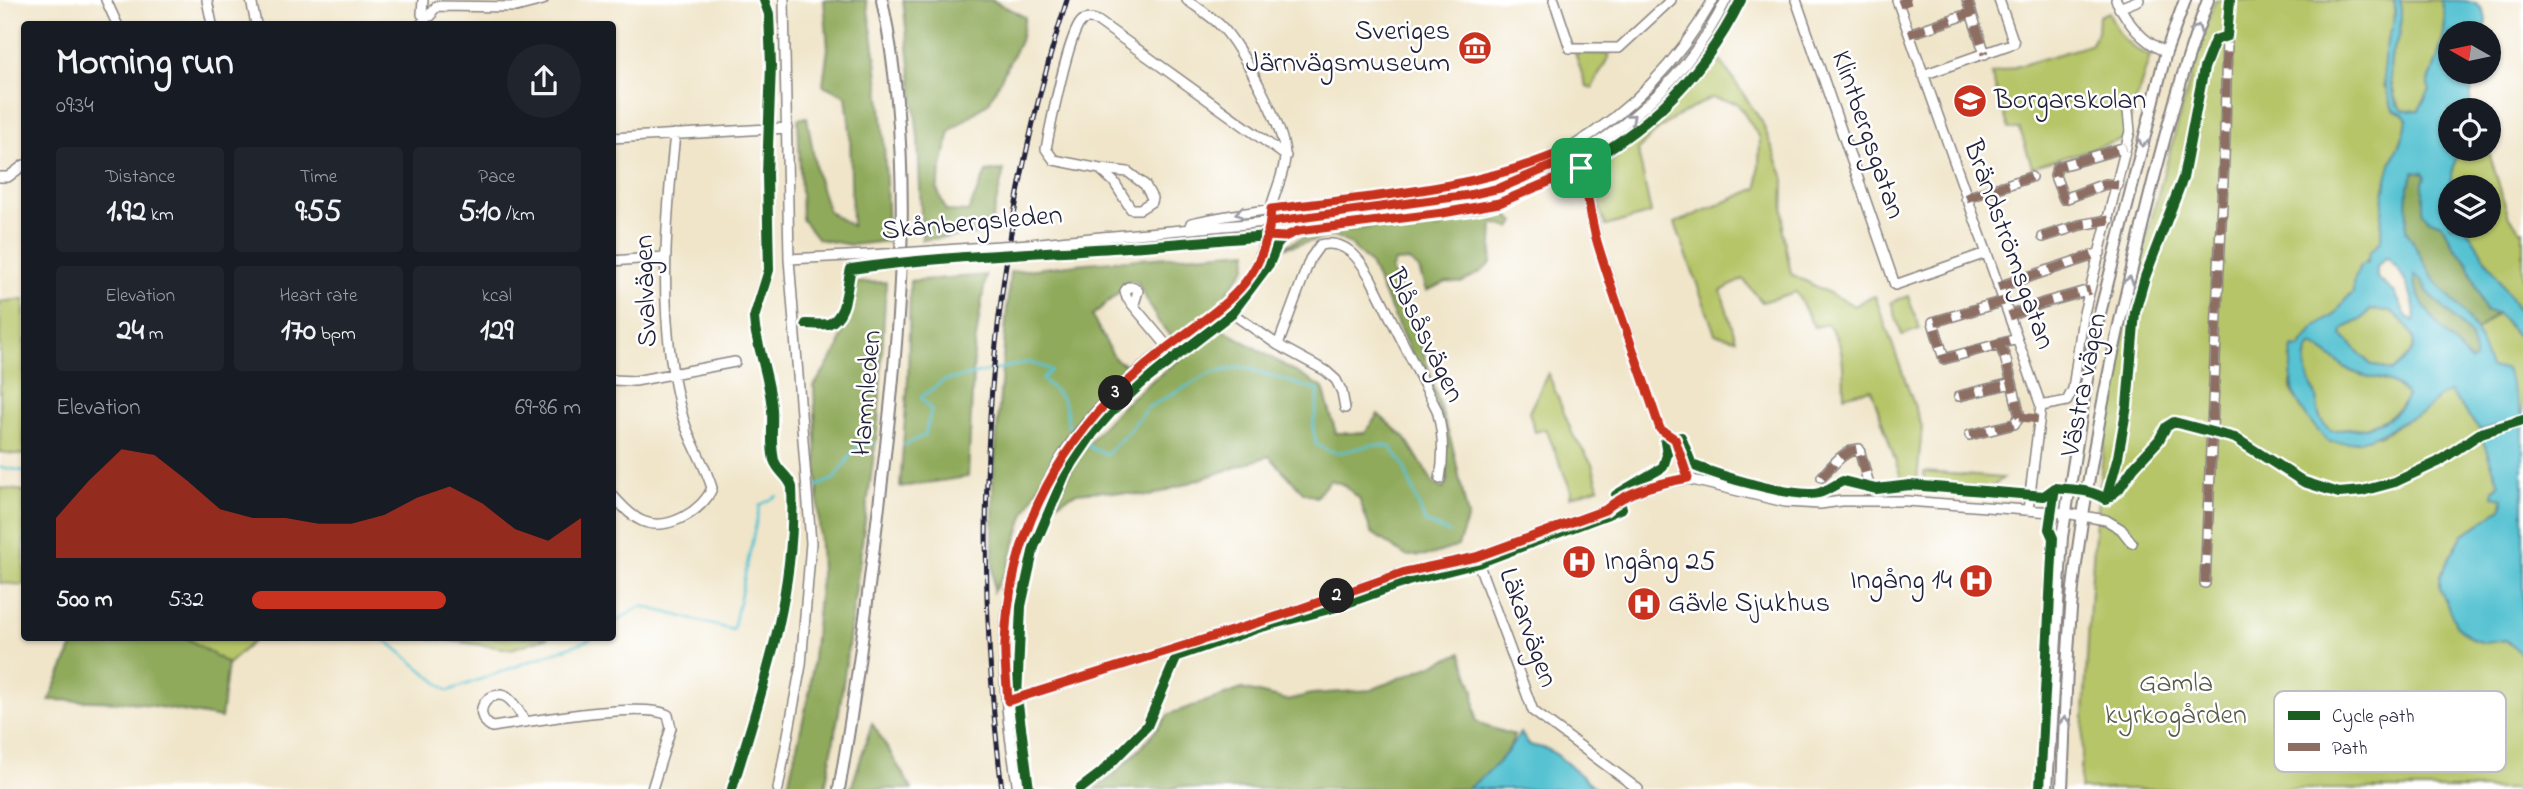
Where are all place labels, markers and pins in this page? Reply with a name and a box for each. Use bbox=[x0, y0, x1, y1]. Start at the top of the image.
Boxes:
place label: Sveriges Järnvägsmuseum bbox=[1246, 12, 1450, 85]
museum icon: Sveriges Järnvägsmuseum bbox=[1456, 29, 1494, 67]
place label: Borgarskolan bbox=[1993, 81, 2146, 122]
school or university icon: Borgarskolan bbox=[1951, 82, 1989, 120]
pin bbox=[1551, 138, 1611, 198]
pin: 3 bbox=[1098, 376, 1134, 410]
place label: Ingång 25 bbox=[1604, 542, 1715, 583]
hospital icon: Ingång 25 bbox=[1560, 543, 1598, 581]
place label: Ingång 14 bbox=[1850, 561, 1952, 602]
hospital icon: Ingång 14 bbox=[1957, 562, 1995, 600]
pin: 2 bbox=[1320, 578, 1354, 614]
place label: Gävle Sjukhus bbox=[1668, 584, 1830, 625]
hospital icon: Gävle Sjukhus bbox=[1625, 585, 1663, 623]

